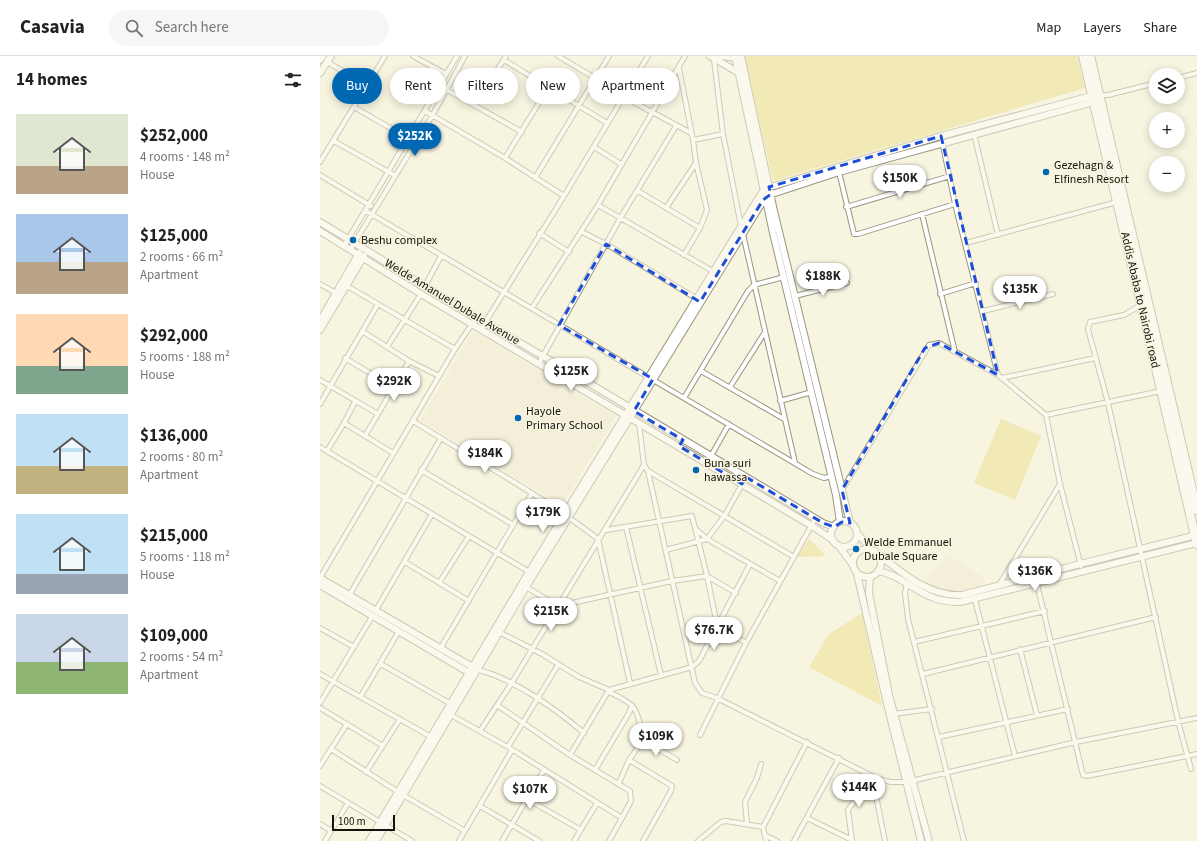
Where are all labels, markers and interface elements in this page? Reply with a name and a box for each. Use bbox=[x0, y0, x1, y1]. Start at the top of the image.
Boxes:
search box bbox=[109, 10, 389, 46]
text: Casavia bbox=[20, 14, 85, 41]
icon: search bbox=[123, 17, 145, 39]
text: Search here bbox=[155, 17, 229, 38]
text: Map bbox=[1036, 18, 1061, 38]
text: Layers bbox=[1083, 18, 1121, 38]
text: Share bbox=[1143, 18, 1177, 38]
text: 14 homes bbox=[16, 68, 87, 92]
chip: Buy bbox=[332, 68, 382, 104]
chip: Rent bbox=[390, 68, 446, 104]
chip: Filters bbox=[454, 68, 518, 104]
chip: New bbox=[526, 68, 580, 104]
chip: Apartment bbox=[588, 68, 679, 104]
map controls bbox=[1149, 68, 1185, 192]
button: layers bbox=[1149, 68, 1185, 104]
icon: filters bbox=[282, 69, 304, 91]
button: + bbox=[1149, 112, 1185, 148]
pin: $252K bbox=[387, 123, 443, 157]
text: $252,000 bbox=[140, 124, 208, 148]
text: $252K bbox=[397, 127, 433, 145]
icon: home bbox=[48, 130, 96, 178]
text: 4 rooms · 148 m² bbox=[140, 148, 230, 166]
button: − bbox=[1149, 156, 1185, 192]
place label: Gezehagn & Elfinesh Resort bbox=[1054, 157, 1129, 188]
pin: $150K bbox=[872, 165, 928, 199]
text: House bbox=[140, 166, 175, 184]
marker: Gezehagn & Elfinesh Resort bbox=[1041, 167, 1051, 177]
text: $150K bbox=[882, 169, 918, 187]
text: $125,000 bbox=[140, 224, 208, 248]
icon: home bbox=[48, 230, 96, 278]
street label: Addis Ababa to Nairobi road bbox=[1116, 230, 1164, 370]
place label: Beshu complex bbox=[361, 232, 438, 249]
marker: Beshu complex bbox=[348, 235, 358, 245]
text: 2 rooms · 66 m² bbox=[140, 248, 223, 266]
street label: Welde Amanuel Dubale Avenue bbox=[381, 255, 523, 349]
pin: $188K bbox=[795, 263, 851, 297]
text: Apartment bbox=[140, 266, 198, 284]
text: $188K bbox=[805, 267, 841, 285]
pin: $135K bbox=[992, 276, 1048, 310]
text: $135K bbox=[1002, 280, 1038, 298]
text: $292,000 bbox=[140, 324, 208, 348]
icon: home bbox=[48, 330, 96, 378]
text: 5 rooms · 188 m² bbox=[140, 348, 230, 366]
pin: $125K bbox=[543, 358, 599, 392]
text: $125K bbox=[553, 362, 589, 380]
text: House bbox=[140, 366, 175, 384]
pin: $292K bbox=[366, 368, 422, 402]
text: $292K bbox=[376, 372, 412, 390]
place label: Hayole Primary School bbox=[526, 403, 603, 434]
marker: Hayole Primary School bbox=[513, 413, 523, 423]
text: $136,000 bbox=[140, 424, 208, 448]
icon: home bbox=[48, 430, 96, 478]
pin: $184K bbox=[457, 440, 513, 474]
text: $184K bbox=[467, 444, 503, 462]
text: 2 rooms · 80 m² bbox=[140, 448, 223, 466]
place label: Buna suri hawassa bbox=[704, 455, 751, 486]
marker: Buna suri hawassa bbox=[691, 465, 701, 475]
text: Apartment bbox=[140, 466, 198, 484]
pin: $179K bbox=[515, 499, 571, 533]
text: $179K bbox=[525, 503, 561, 521]
text: $215,000 bbox=[140, 524, 208, 548]
icon: home bbox=[48, 530, 96, 578]
place label: Welde Emmanuel Dubale Square bbox=[864, 534, 952, 565]
marker: Welde Emmanuel Dubale Square bbox=[851, 544, 861, 554]
text: 5 rooms · 118 m² bbox=[140, 548, 230, 566]
pin: $136K bbox=[1007, 558, 1063, 592]
text: $136K bbox=[1017, 562, 1053, 580]
text: House bbox=[140, 566, 175, 584]
pin: $215K bbox=[523, 598, 579, 632]
text: $215K bbox=[533, 602, 569, 620]
pin: $76.7K bbox=[681, 617, 747, 651]
text: $76.7K bbox=[694, 621, 734, 639]
text: $109,000 bbox=[140, 624, 208, 648]
icon: home bbox=[48, 630, 96, 678]
text: 2 rooms · 54 m² bbox=[140, 648, 223, 666]
text: Apartment bbox=[140, 666, 198, 684]
pin: $109K bbox=[628, 723, 684, 757]
text: $109K bbox=[638, 727, 674, 745]
pin: $144K bbox=[831, 774, 887, 808]
pin: $107K bbox=[502, 776, 558, 810]
text: $144K bbox=[841, 778, 877, 796]
text: $107K bbox=[512, 780, 548, 798]
scale bar bbox=[332, 813, 395, 832]
text: 100 m bbox=[338, 814, 366, 829]

